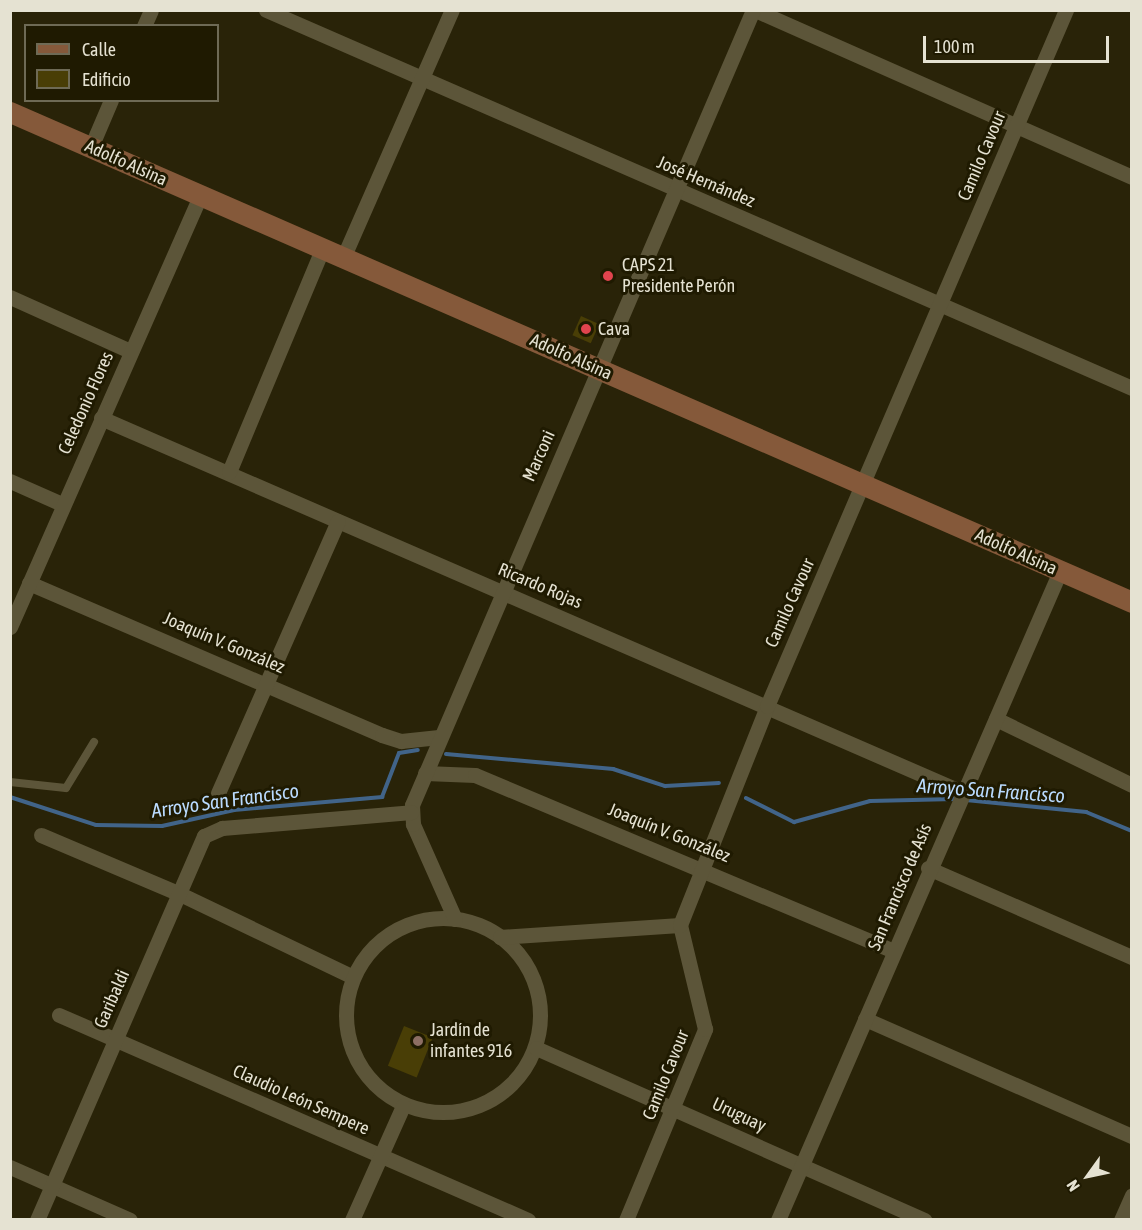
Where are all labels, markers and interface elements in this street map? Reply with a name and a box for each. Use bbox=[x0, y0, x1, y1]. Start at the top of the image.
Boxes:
legend bbox=[24, 24, 219, 102]
scale bar bbox=[926, 24, 1112, 62]
text: 100 m bbox=[934, 36, 975, 57]
text: Calle bbox=[82, 39, 116, 60]
text: Edificio bbox=[82, 69, 131, 90]
street label: Camilo Cavour bbox=[953, 108, 1011, 204]
street label: Adolfo Alsina bbox=[82, 135, 170, 191]
street label: José Hernández bbox=[654, 152, 758, 212]
place label: CAPS 21 Presidente Perón bbox=[622, 255, 735, 298]
marker: CAPS 21 Presidente Perón bbox=[599, 267, 617, 285]
place label: Cava bbox=[598, 318, 630, 340]
marker: Cava bbox=[579, 322, 593, 336]
street label: Adolfo Alsina bbox=[527, 329, 615, 385]
street label: Celedonio Flores bbox=[54, 348, 118, 458]
street label: Marconi bbox=[518, 427, 560, 485]
street label: Adolfo Alsina bbox=[972, 524, 1060, 580]
street label: Camilo Cavour bbox=[761, 555, 819, 651]
street label: Ricardo Rojas bbox=[495, 559, 585, 613]
street label: Joaquín V. González bbox=[160, 608, 288, 678]
water label: Arroyo San Francisco bbox=[916, 773, 1066, 807]
water label: Arroyo San Francisco bbox=[150, 778, 300, 822]
street label: Joaquín V. González bbox=[605, 799, 733, 867]
street label: San Francisco de Asís bbox=[864, 820, 936, 954]
street label: Garibaldi bbox=[90, 967, 134, 1031]
place label: Jardín de infantes 916 bbox=[430, 1020, 512, 1062]
street label: Camilo Cavour bbox=[638, 1027, 694, 1123]
marker: Jardín de infantes 916 bbox=[411, 1034, 425, 1048]
street label: Claudio León Sempere bbox=[229, 1060, 373, 1140]
street label: Uruguay bbox=[709, 1093, 769, 1137]
north arrow bbox=[1058, 1146, 1118, 1206]
text: N bbox=[1063, 1177, 1083, 1195]

